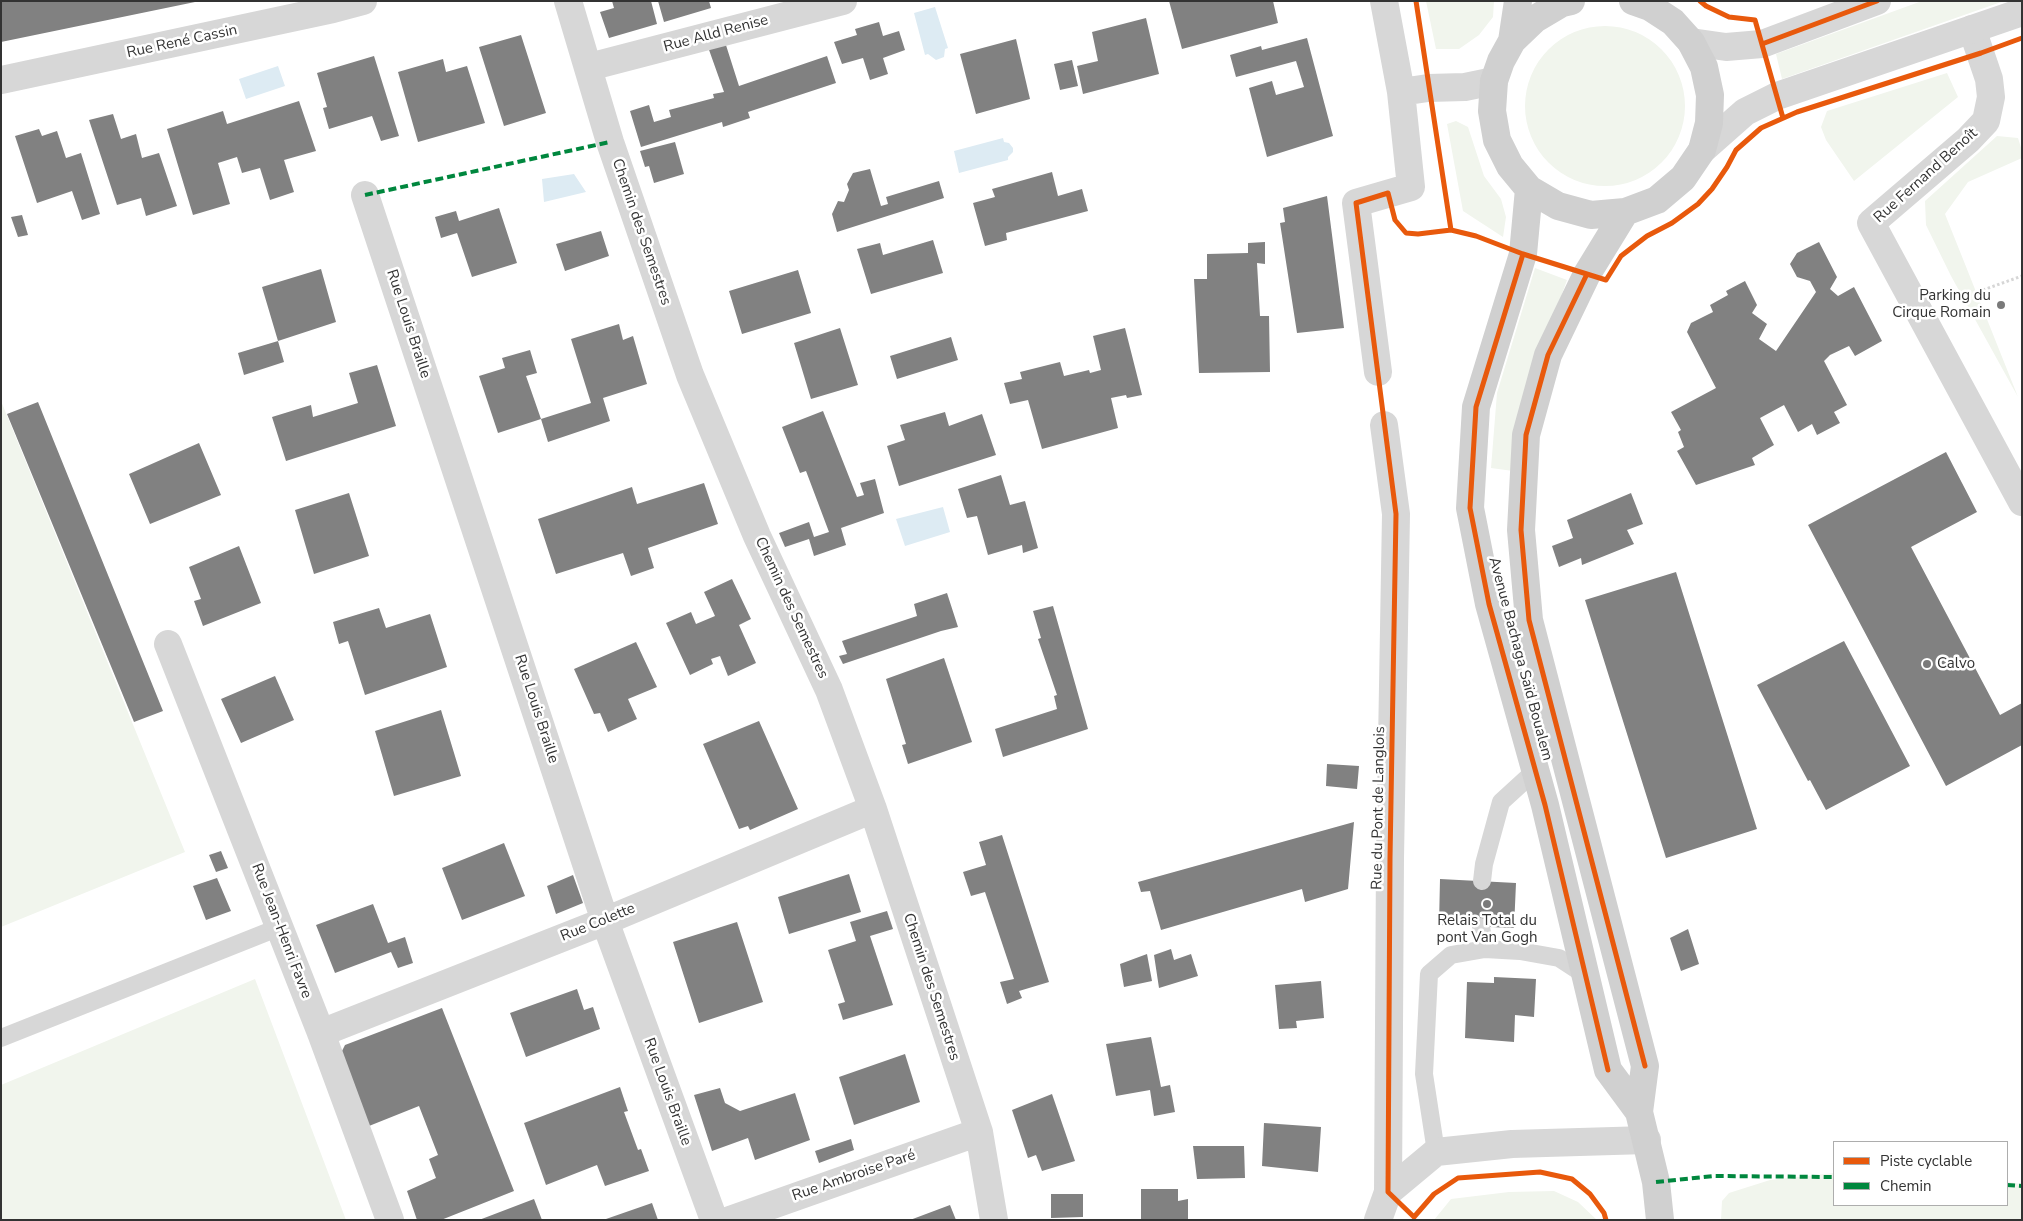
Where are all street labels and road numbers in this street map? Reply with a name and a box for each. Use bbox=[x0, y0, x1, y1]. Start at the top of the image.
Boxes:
street label: Rue Alld Renise bbox=[662, 11, 770, 57]
street label: Rue René Cassin bbox=[125, 21, 239, 63]
street label: Rue Fernand Benoît bbox=[1871, 125, 1981, 227]
street label: Chemin des Semestres bbox=[607, 156, 675, 308]
street label: Rue Louis Braille bbox=[382, 267, 434, 381]
street label: Chemin des Semestres bbox=[750, 534, 832, 682]
street label: Avenue Bachaga Saïd Boualem bbox=[1484, 555, 1556, 763]
street label: Rue Louis Braille bbox=[510, 652, 562, 766]
street label: Rue du Pont de Langlois bbox=[1369, 726, 1389, 890]
street label: Rue Jean-Henri Favre bbox=[247, 861, 315, 1001]
street label: Rue Colette bbox=[558, 900, 638, 946]
street label: Chemin des Semestres bbox=[899, 911, 963, 1063]
street label: Rue Louis Braille bbox=[639, 1036, 695, 1148]
street label: Rue Ambroise Paré bbox=[790, 1146, 918, 1206]

